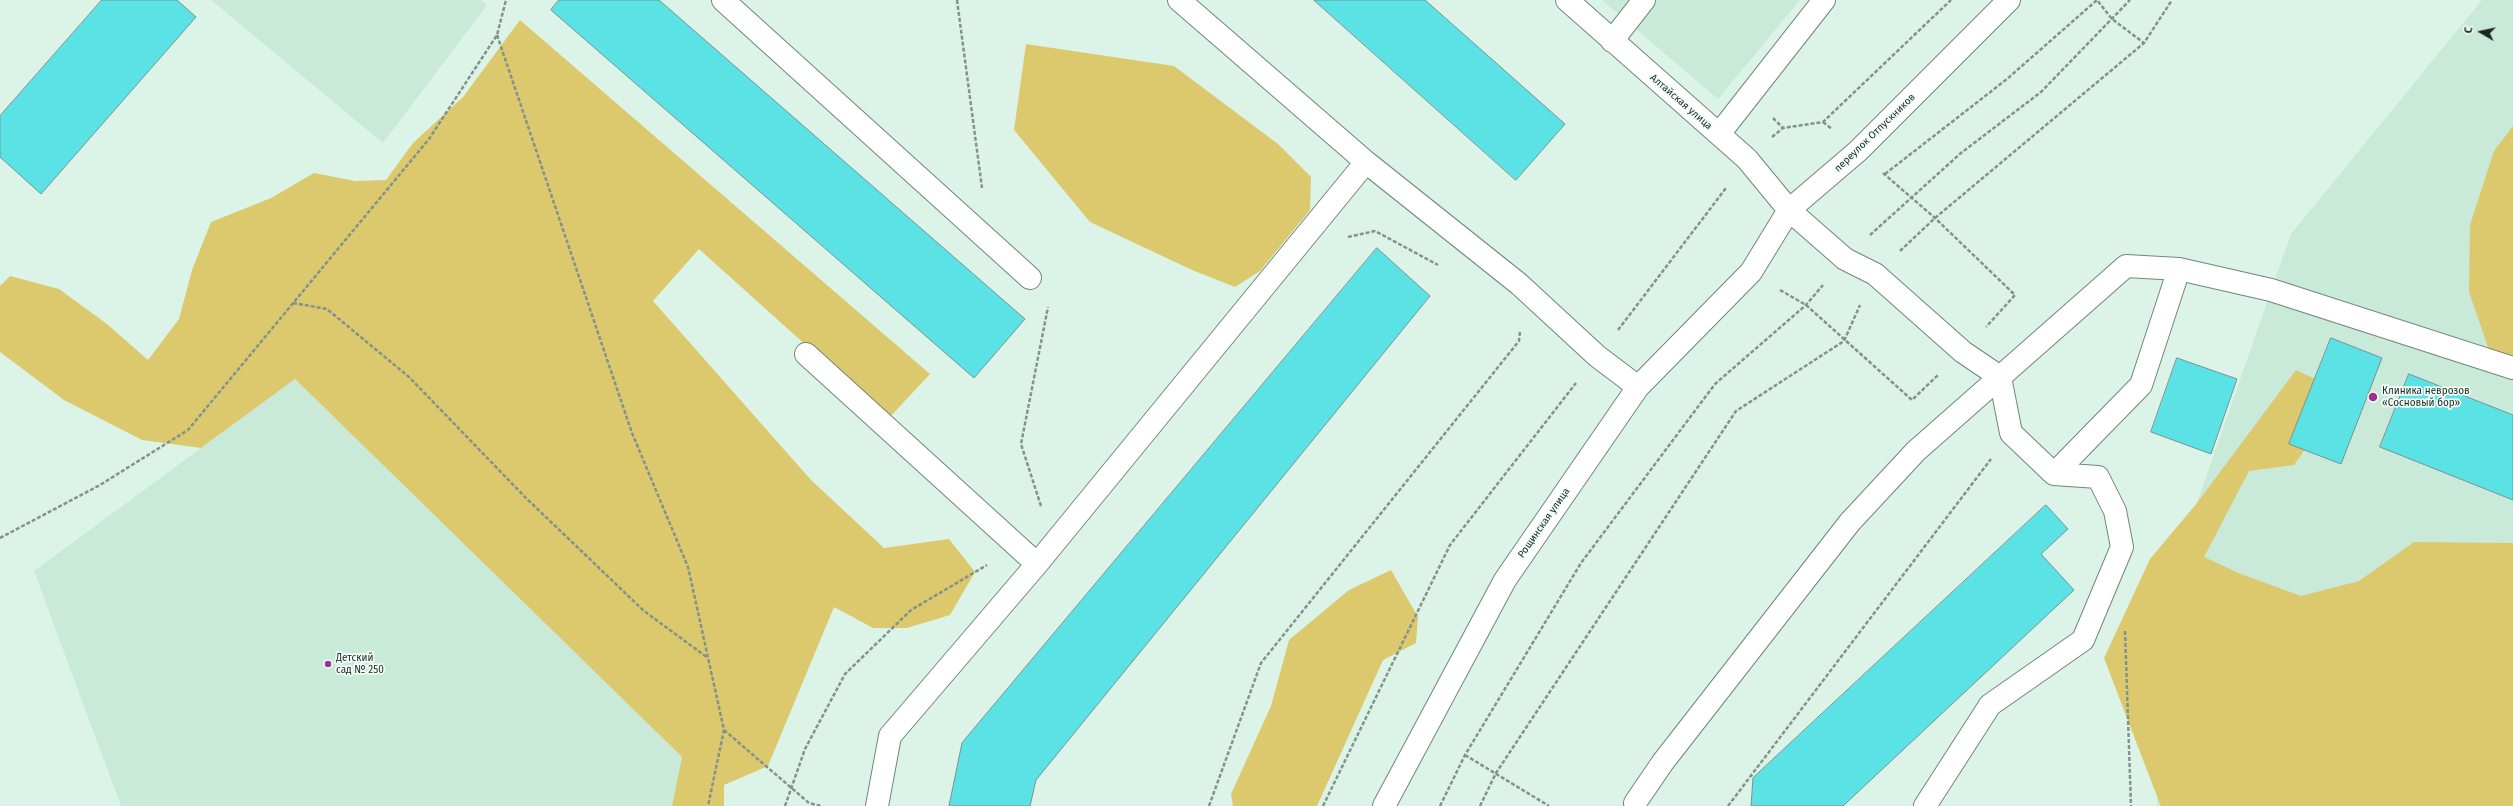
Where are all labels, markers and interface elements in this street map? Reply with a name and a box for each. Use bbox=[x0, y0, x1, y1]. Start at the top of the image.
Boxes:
north arrow bbox=[2461, 12, 2501, 52]
text: С bbox=[2462, 26, 2476, 34]
street label: Алтайская улица bbox=[1648, 72, 1714, 132]
street label: переулок Отпускников bbox=[1832, 91, 1918, 175]
place label: Клиника неврозов «Сосновый бор» bbox=[2382, 385, 2470, 408]
marker: Клиника неврозов «Сосновый бор» bbox=[2367, 391, 2379, 403]
street label: Рощинская улица bbox=[1515, 486, 1573, 560]
place label: Детский сад № 250 bbox=[336, 652, 384, 676]
marker: Детский сад № 250 bbox=[323, 659, 333, 669]

